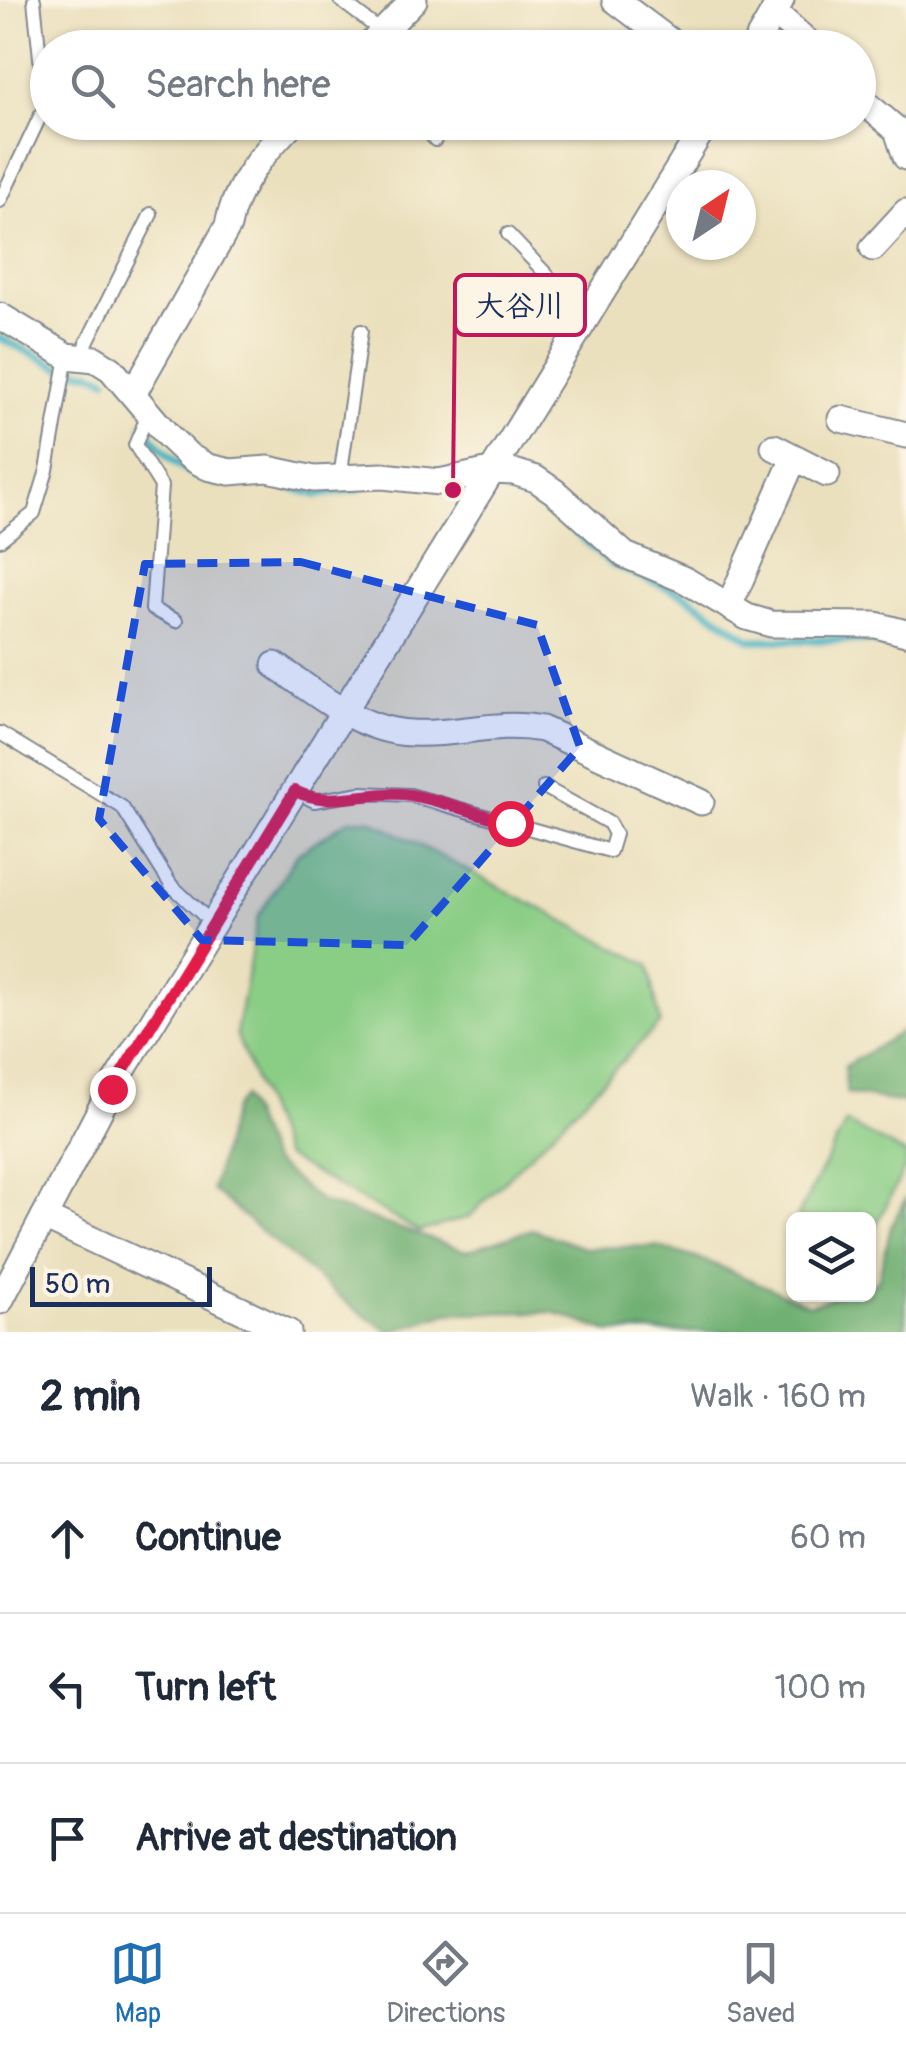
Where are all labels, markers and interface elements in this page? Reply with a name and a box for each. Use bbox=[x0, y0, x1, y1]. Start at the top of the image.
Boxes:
search box bbox=[30, 30, 876, 140]
icon: search bbox=[65, 58, 120, 113]
text: Search here bbox=[145, 61, 331, 109]
north arrow bbox=[666, 170, 756, 260]
callout: 大谷川 bbox=[455, 275, 585, 335]
text: 大谷川 bbox=[475, 288, 565, 325]
route start bbox=[488, 801, 534, 847]
route end bbox=[90, 1067, 136, 1113]
map controls bbox=[786, 1212, 876, 1302]
button: layers bbox=[786, 1212, 876, 1302]
scale bar bbox=[30, 1262, 212, 1306]
text: 50 m bbox=[45, 1267, 110, 1302]
text: 2 min bbox=[40, 1371, 141, 1423]
text: Walk · 160 m bbox=[690, 1377, 866, 1417]
icon: ahead bbox=[40, 1511, 95, 1566]
text: Continue bbox=[135, 1514, 281, 1562]
text: 60 m bbox=[790, 1518, 866, 1558]
icon: left bbox=[40, 1661, 95, 1716]
text: Turn left bbox=[135, 1664, 276, 1712]
text: 100 m bbox=[774, 1668, 866, 1708]
icon: arrive bbox=[40, 1811, 95, 1866]
text: Arrive at destination bbox=[135, 1814, 457, 1862]
tab: Map bbox=[110, 1936, 165, 2031]
tab: Directions bbox=[386, 1936, 505, 2031]
tab: Saved bbox=[726, 1936, 796, 2031]

